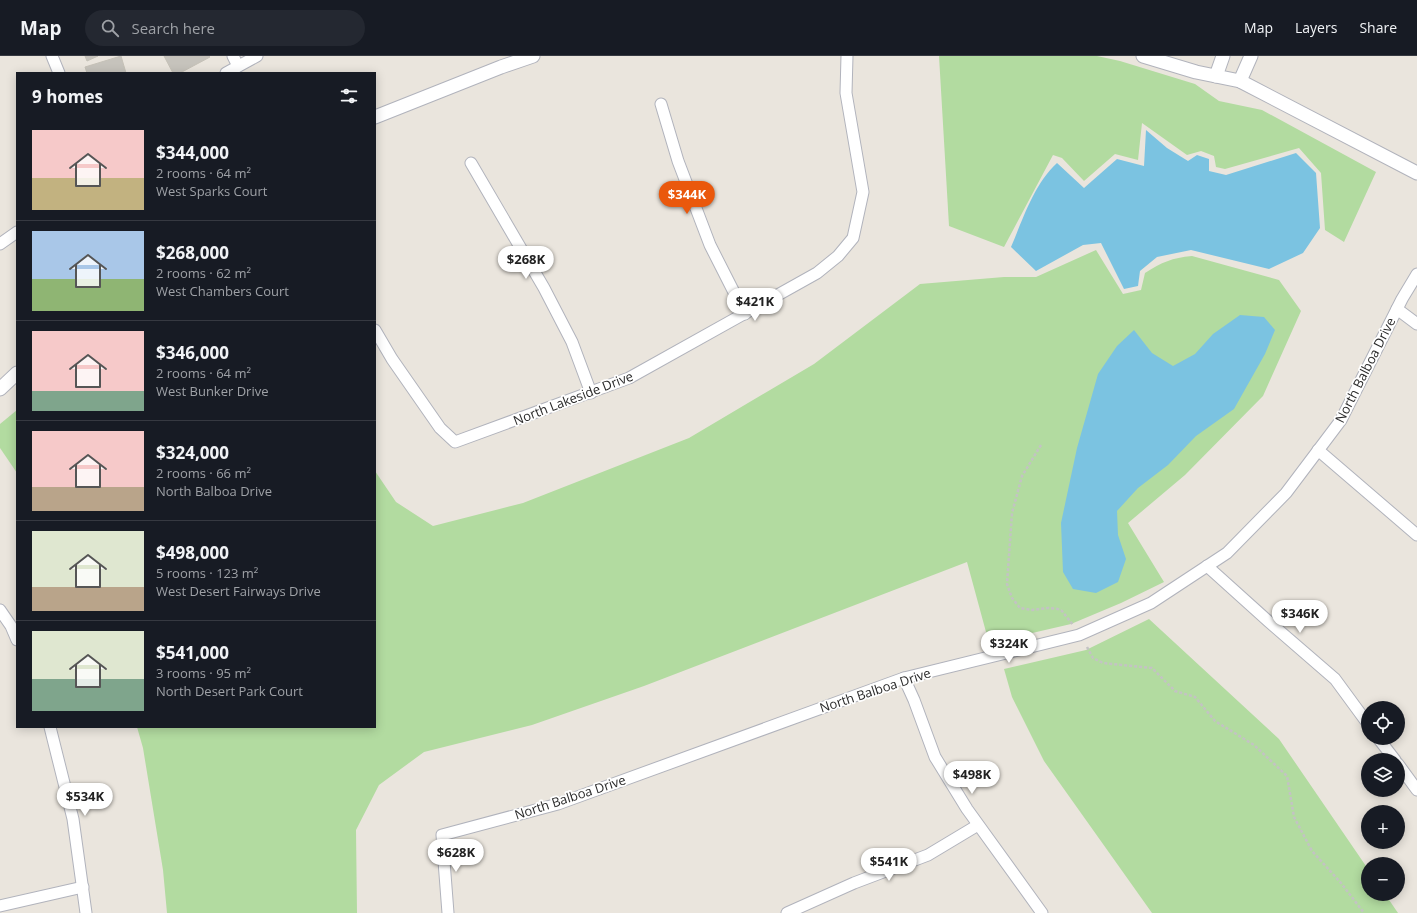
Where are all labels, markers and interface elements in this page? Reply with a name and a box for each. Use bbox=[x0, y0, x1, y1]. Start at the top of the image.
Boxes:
search box bbox=[85, 10, 365, 46]
text: Map bbox=[20, 15, 61, 41]
icon: search bbox=[99, 17, 121, 39]
text: Search here bbox=[131, 18, 215, 38]
text: Map bbox=[1244, 18, 1273, 37]
text: Layers bbox=[1295, 18, 1337, 37]
text: Share bbox=[1359, 18, 1397, 37]
text: 9 homes bbox=[32, 85, 103, 108]
icon: filters bbox=[338, 85, 360, 107]
text: $344,000 bbox=[156, 141, 229, 164]
icon: home bbox=[64, 146, 112, 194]
text: 2 rooms · 64 m² bbox=[156, 164, 251, 182]
pin: $344K bbox=[659, 181, 715, 215]
text: West Sparks Court bbox=[156, 182, 267, 200]
text: $344K bbox=[668, 185, 706, 203]
text: $268,000 bbox=[156, 241, 229, 264]
pin: $268K bbox=[498, 246, 554, 280]
icon: home bbox=[64, 247, 112, 295]
text: $268K bbox=[507, 250, 545, 268]
text: 2 rooms · 62 m² bbox=[156, 264, 251, 282]
text: West Chambers Court bbox=[156, 282, 289, 300]
pin: $421K bbox=[727, 288, 783, 322]
text: $421K bbox=[736, 292, 774, 310]
street label: North Balboa Drive bbox=[1331, 314, 1399, 426]
text: $346,000 bbox=[156, 341, 229, 364]
icon: home bbox=[64, 347, 112, 395]
text: 2 rooms · 64 m² bbox=[156, 364, 251, 382]
street label: North Lakeside Drive bbox=[510, 367, 636, 429]
text: West Bunker Drive bbox=[156, 382, 269, 400]
text: $324,000 bbox=[156, 441, 229, 464]
icon: home bbox=[64, 447, 112, 495]
text: 2 rooms · 66 m² bbox=[156, 464, 251, 482]
text: North Balboa Drive bbox=[156, 482, 272, 500]
text: $498,000 bbox=[156, 541, 229, 564]
icon: home bbox=[64, 547, 112, 595]
text: 5 rooms · 123 m² bbox=[156, 564, 258, 582]
text: West Desert Fairways Drive bbox=[156, 582, 321, 600]
pin: $346K bbox=[1272, 600, 1328, 634]
text: $346K bbox=[1281, 604, 1319, 622]
pin: $324K bbox=[981, 630, 1037, 664]
text: $324K bbox=[990, 634, 1028, 652]
text: $541,000 bbox=[156, 641, 229, 664]
icon: home bbox=[64, 647, 112, 695]
text: 3 rooms · 95 m² bbox=[156, 664, 251, 682]
street label: North Balboa Drive bbox=[817, 664, 933, 716]
text: North Desert Park Court bbox=[156, 682, 303, 700]
map controls bbox=[1361, 701, 1405, 901]
button: locate bbox=[1361, 701, 1405, 745]
button: layers bbox=[1361, 753, 1405, 797]
pin: $498K bbox=[944, 761, 1000, 795]
text: $498K bbox=[953, 765, 991, 783]
street label: North Balboa Drive bbox=[512, 771, 628, 823]
pin: $534K bbox=[57, 783, 113, 817]
text: $534K bbox=[66, 787, 104, 805]
button: + bbox=[1361, 805, 1405, 849]
pin: $628K bbox=[428, 839, 484, 873]
text: $628K bbox=[437, 843, 475, 861]
pin: $541K bbox=[861, 848, 917, 882]
text: $541K bbox=[870, 852, 908, 870]
button: − bbox=[1361, 857, 1405, 901]

